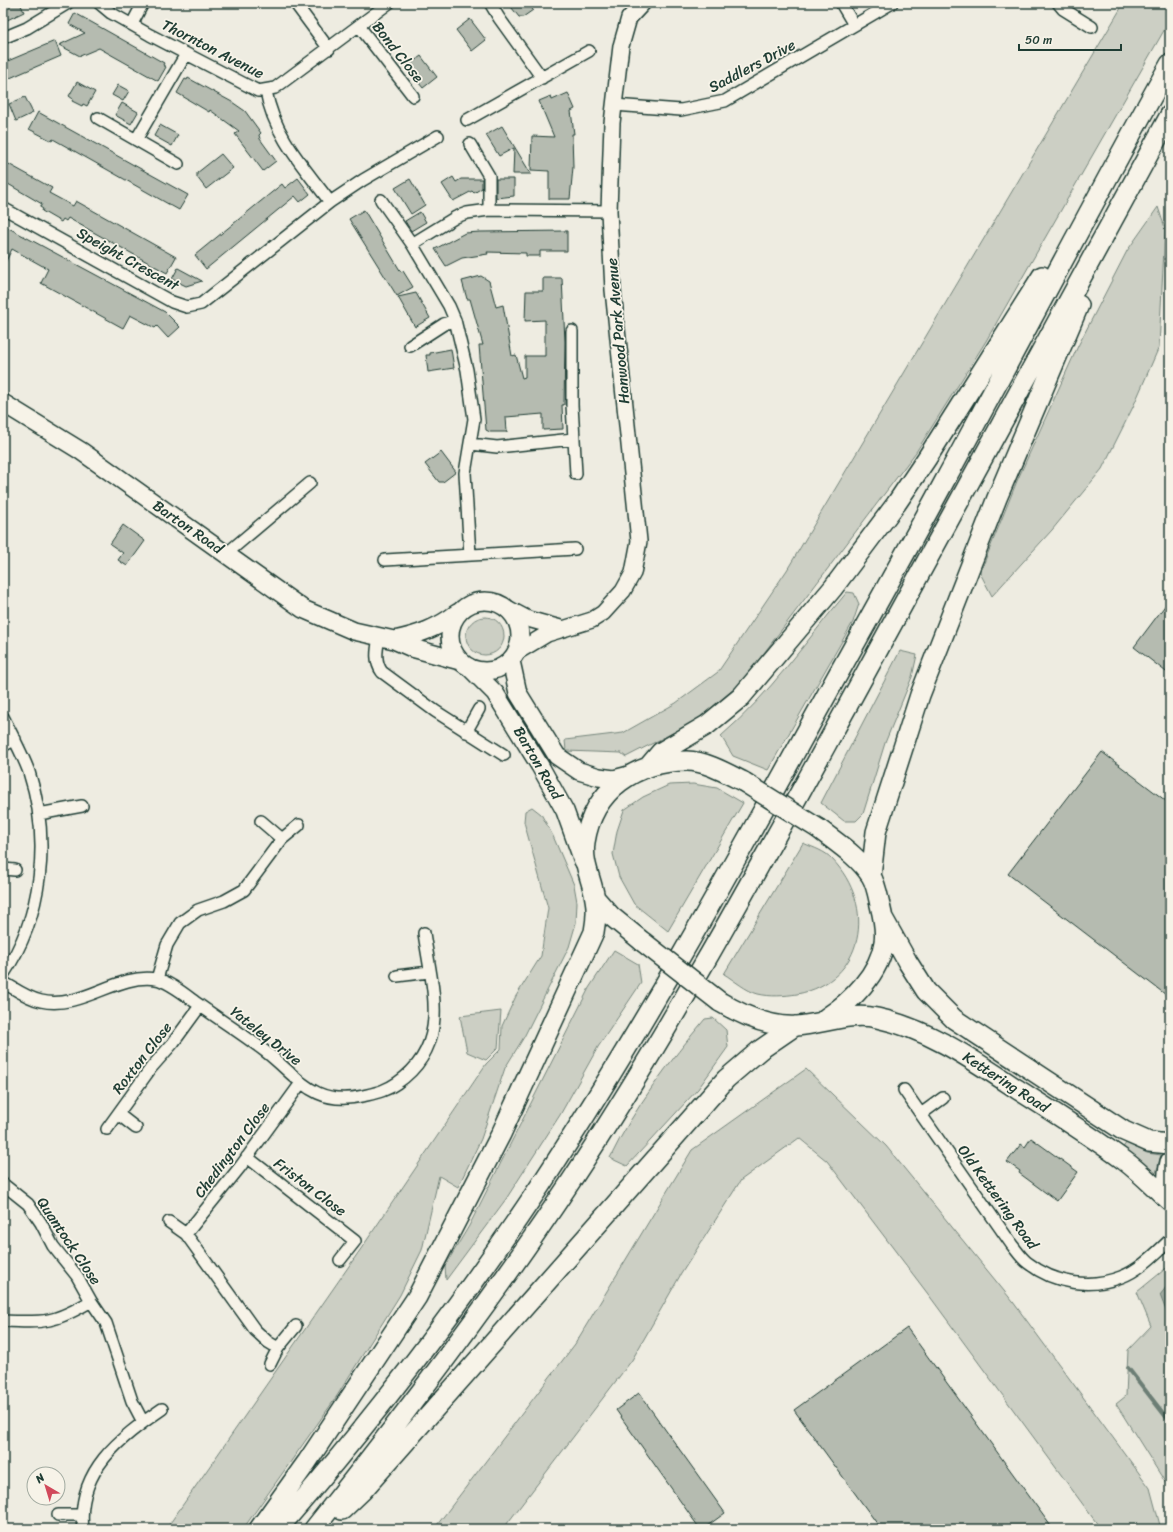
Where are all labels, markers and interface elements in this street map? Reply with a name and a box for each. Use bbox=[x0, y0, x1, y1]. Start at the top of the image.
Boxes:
street label: Thornton Avenue bbox=[157, 12, 269, 86]
street label: Bond Close bbox=[365, 15, 431, 89]
scale bar bbox=[1019, 26, 1121, 52]
text: 50 m bbox=[1025, 29, 1052, 51]
street label: Saddlers Drive bbox=[704, 32, 801, 100]
street label: Speight Crescent bbox=[72, 220, 185, 298]
street label: Hanwood Park Avenue bbox=[599, 257, 637, 405]
street label: Barton Road bbox=[147, 493, 230, 562]
street label: Barton Road bbox=[506, 721, 570, 806]
street label: Yateley Drive bbox=[224, 999, 308, 1073]
street label: Roxton Close bbox=[105, 1016, 179, 1100]
street label: Kettering Road bbox=[957, 1044, 1055, 1120]
street label: Chedington Close bbox=[187, 1096, 277, 1204]
street label: Old Kettering Road bbox=[951, 1139, 1046, 1256]
street label: Friston Close bbox=[268, 1151, 352, 1223]
street label: Quantock Close bbox=[30, 1192, 108, 1291]
north arrow bbox=[26, 1466, 66, 1506]
text: N bbox=[31, 1468, 49, 1489]

